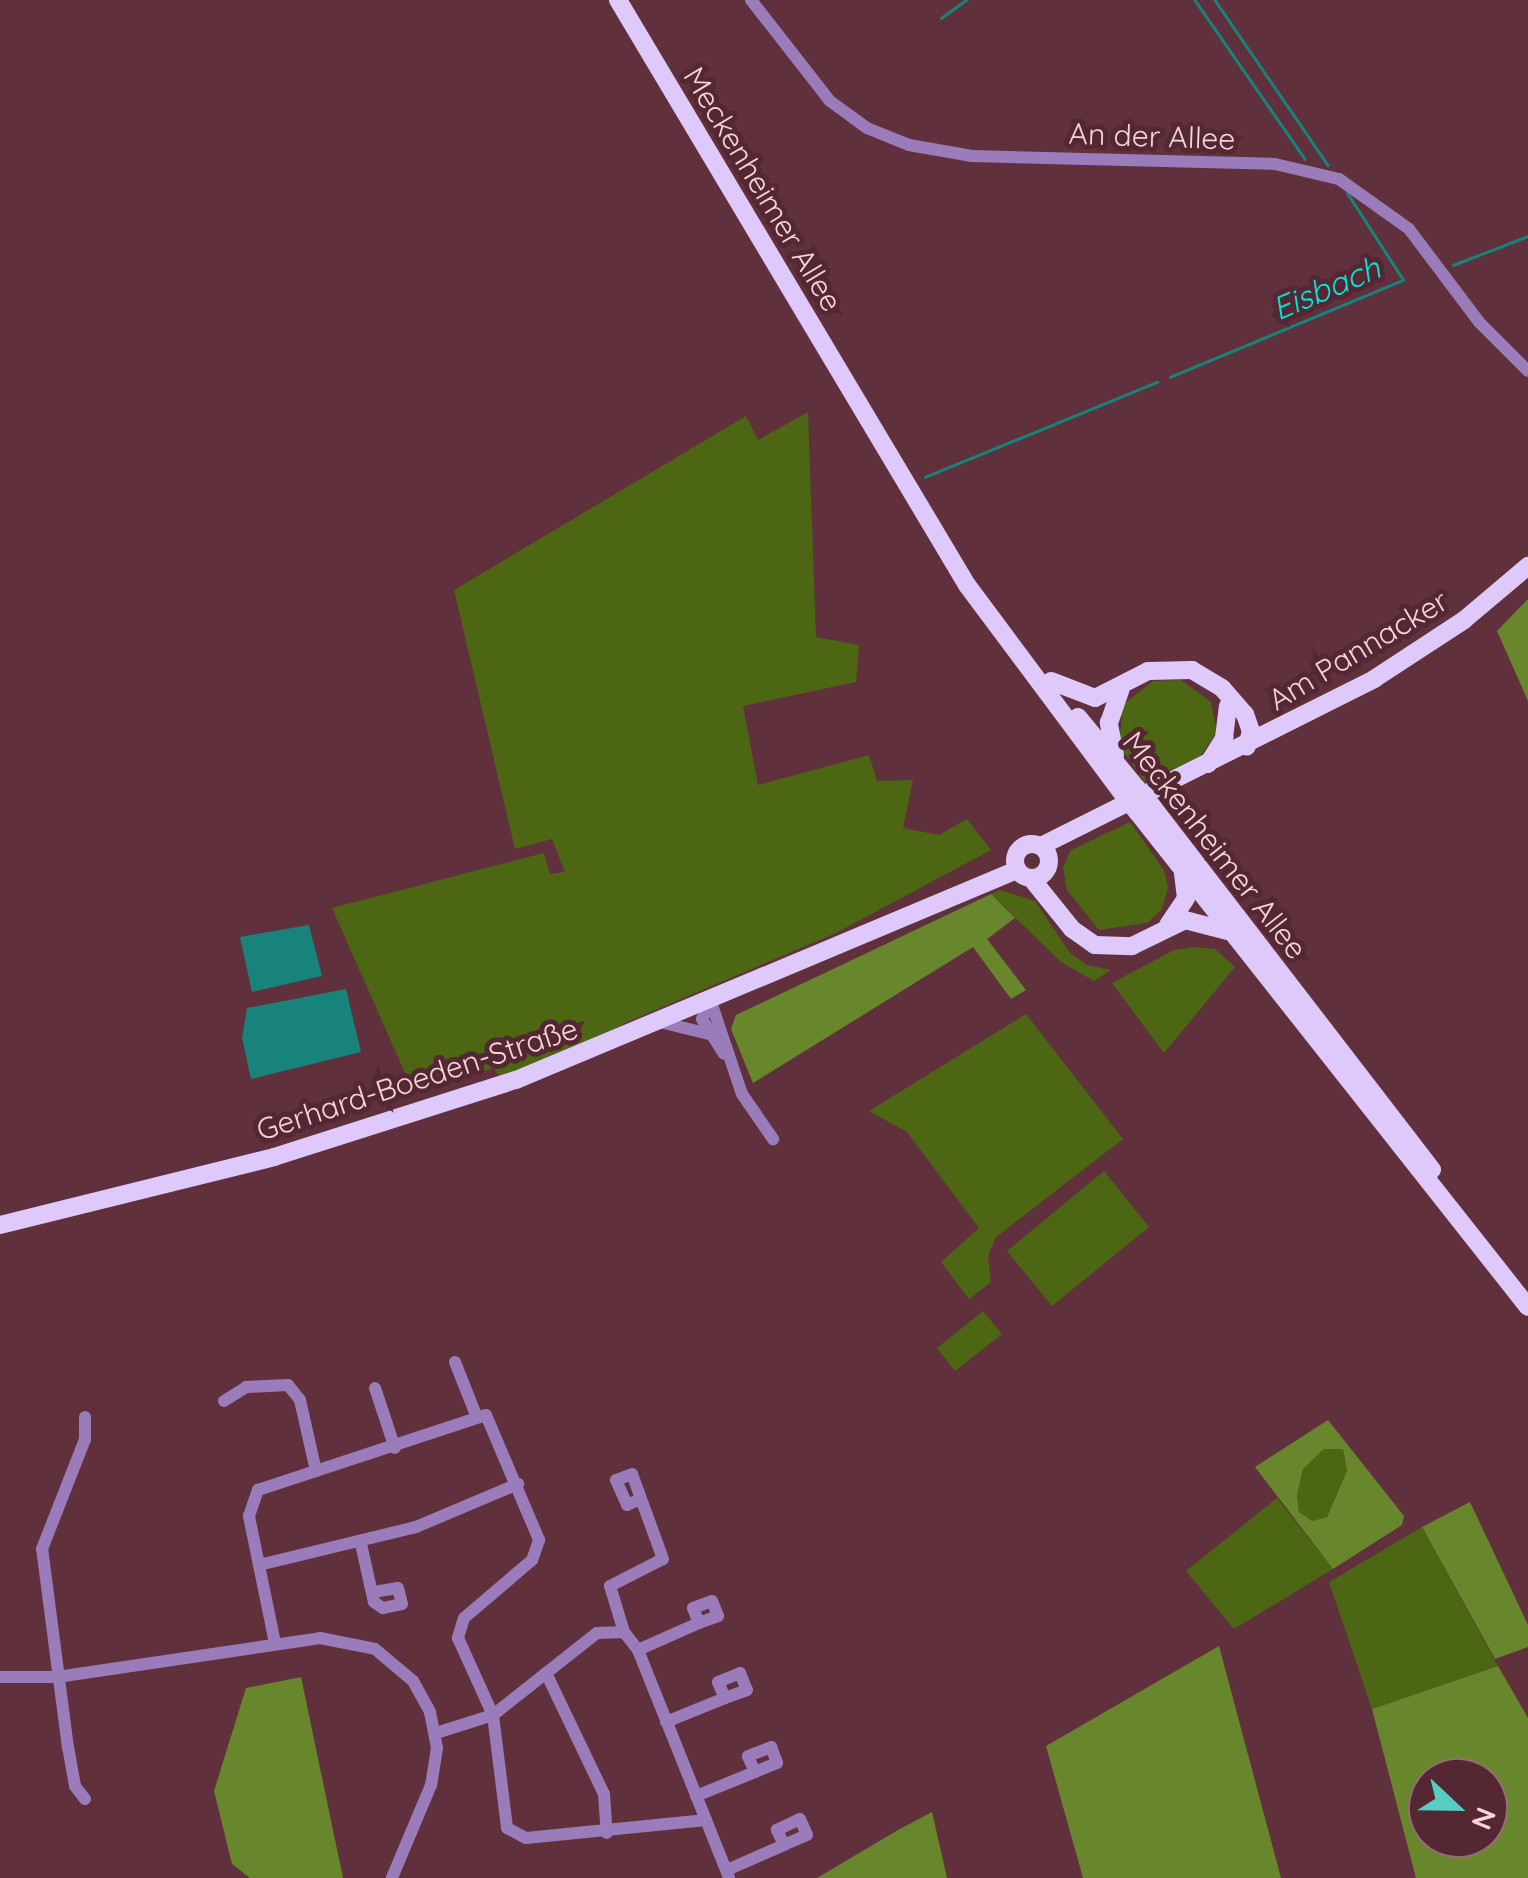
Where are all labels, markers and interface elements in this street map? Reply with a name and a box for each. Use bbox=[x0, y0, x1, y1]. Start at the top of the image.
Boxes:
street label: Meckenheimer Allee bbox=[676, 60, 850, 318]
street label: An der Allee bbox=[1068, 115, 1236, 157]
water label: Eisbach bbox=[1266, 248, 1386, 328]
street label: Am Pannacker bbox=[1262, 582, 1454, 718]
street label: Meckenheimer Allee bbox=[1115, 724, 1315, 966]
street label: Gerhard-Boeden-Straße bbox=[252, 1010, 582, 1148]
north arrow bbox=[1408, 1758, 1508, 1858]
text: N bbox=[1464, 1803, 1505, 1835]

